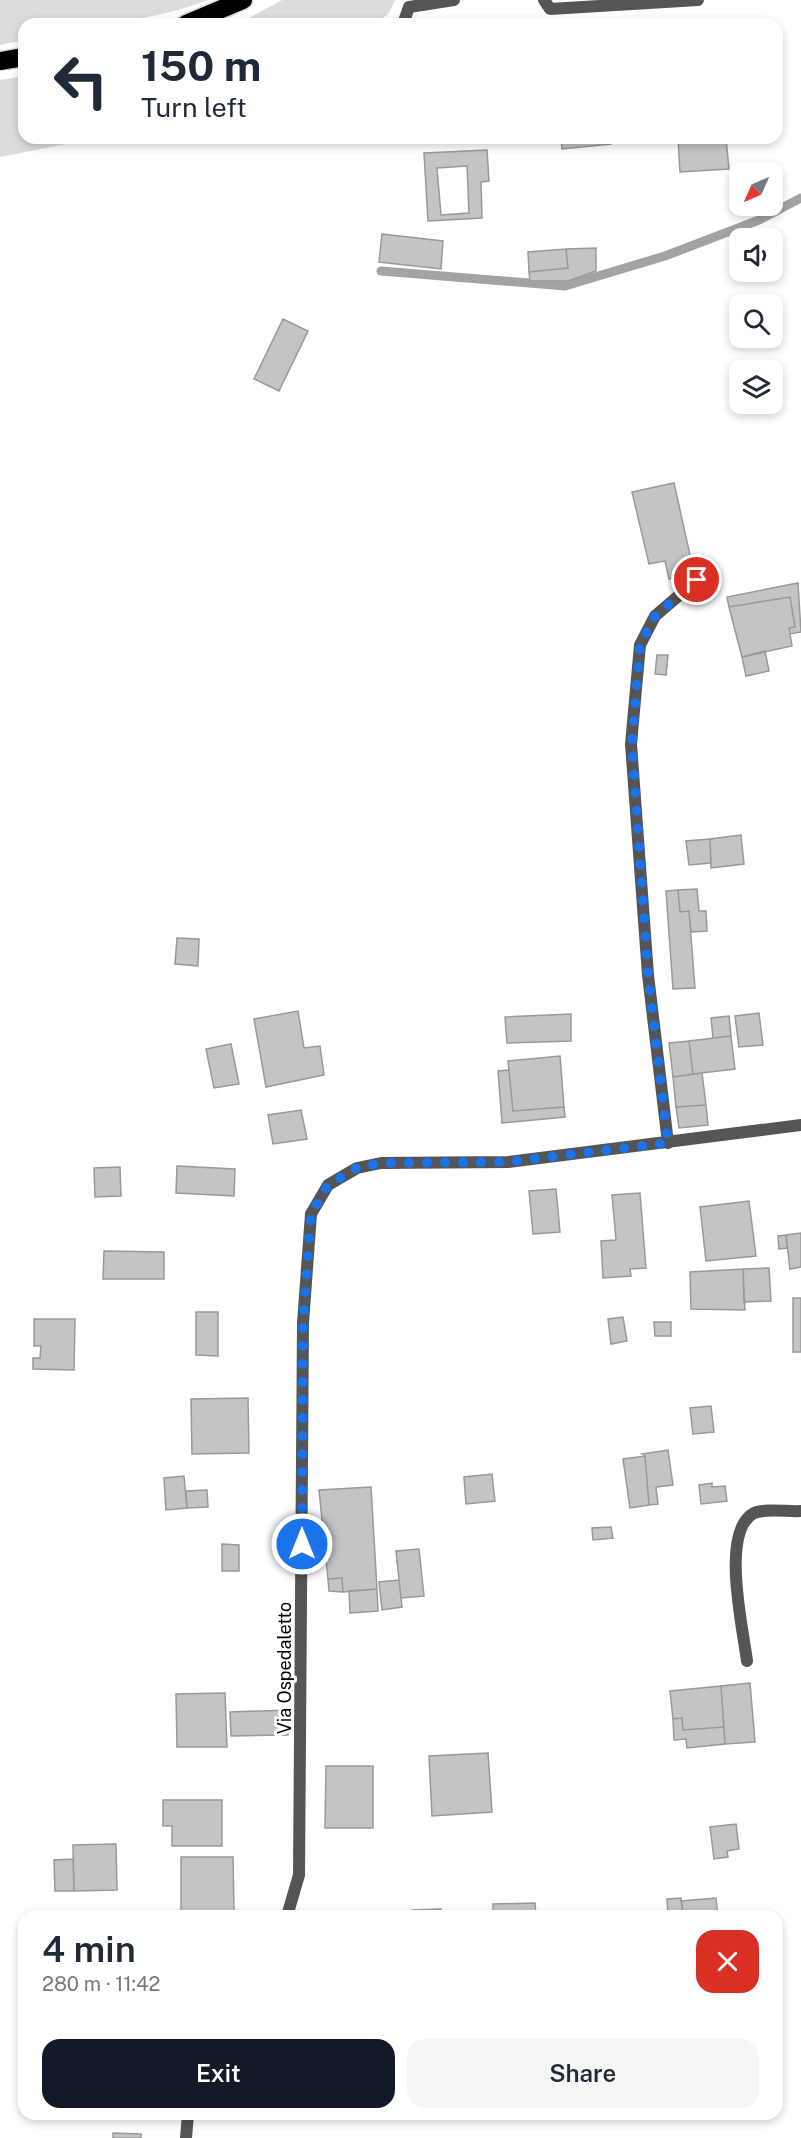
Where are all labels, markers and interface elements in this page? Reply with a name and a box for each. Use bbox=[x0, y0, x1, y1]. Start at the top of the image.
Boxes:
text: 150 m bbox=[141, 41, 261, 90]
icon: left bbox=[42, 42, 120, 120]
text: Turn left bbox=[141, 91, 247, 123]
north arrow bbox=[729, 162, 783, 216]
map controls bbox=[729, 162, 783, 414]
button: sound bbox=[729, 228, 783, 282]
button: search bbox=[729, 294, 783, 348]
button: layers bbox=[729, 360, 783, 414]
pin bbox=[671, 554, 722, 605]
icon: arrive bbox=[680, 563, 713, 596]
position arrow bbox=[270, 1512, 334, 1576]
street label: Via Ospedaletto bbox=[274, 1602, 295, 1734]
text: 4 min bbox=[42, 1928, 136, 1970]
button: close bbox=[696, 1930, 759, 1993]
text: 280 m · 11:42 bbox=[42, 1972, 160, 1996]
button: Exit bbox=[42, 2039, 395, 2108]
button: Share bbox=[407, 2039, 759, 2108]

